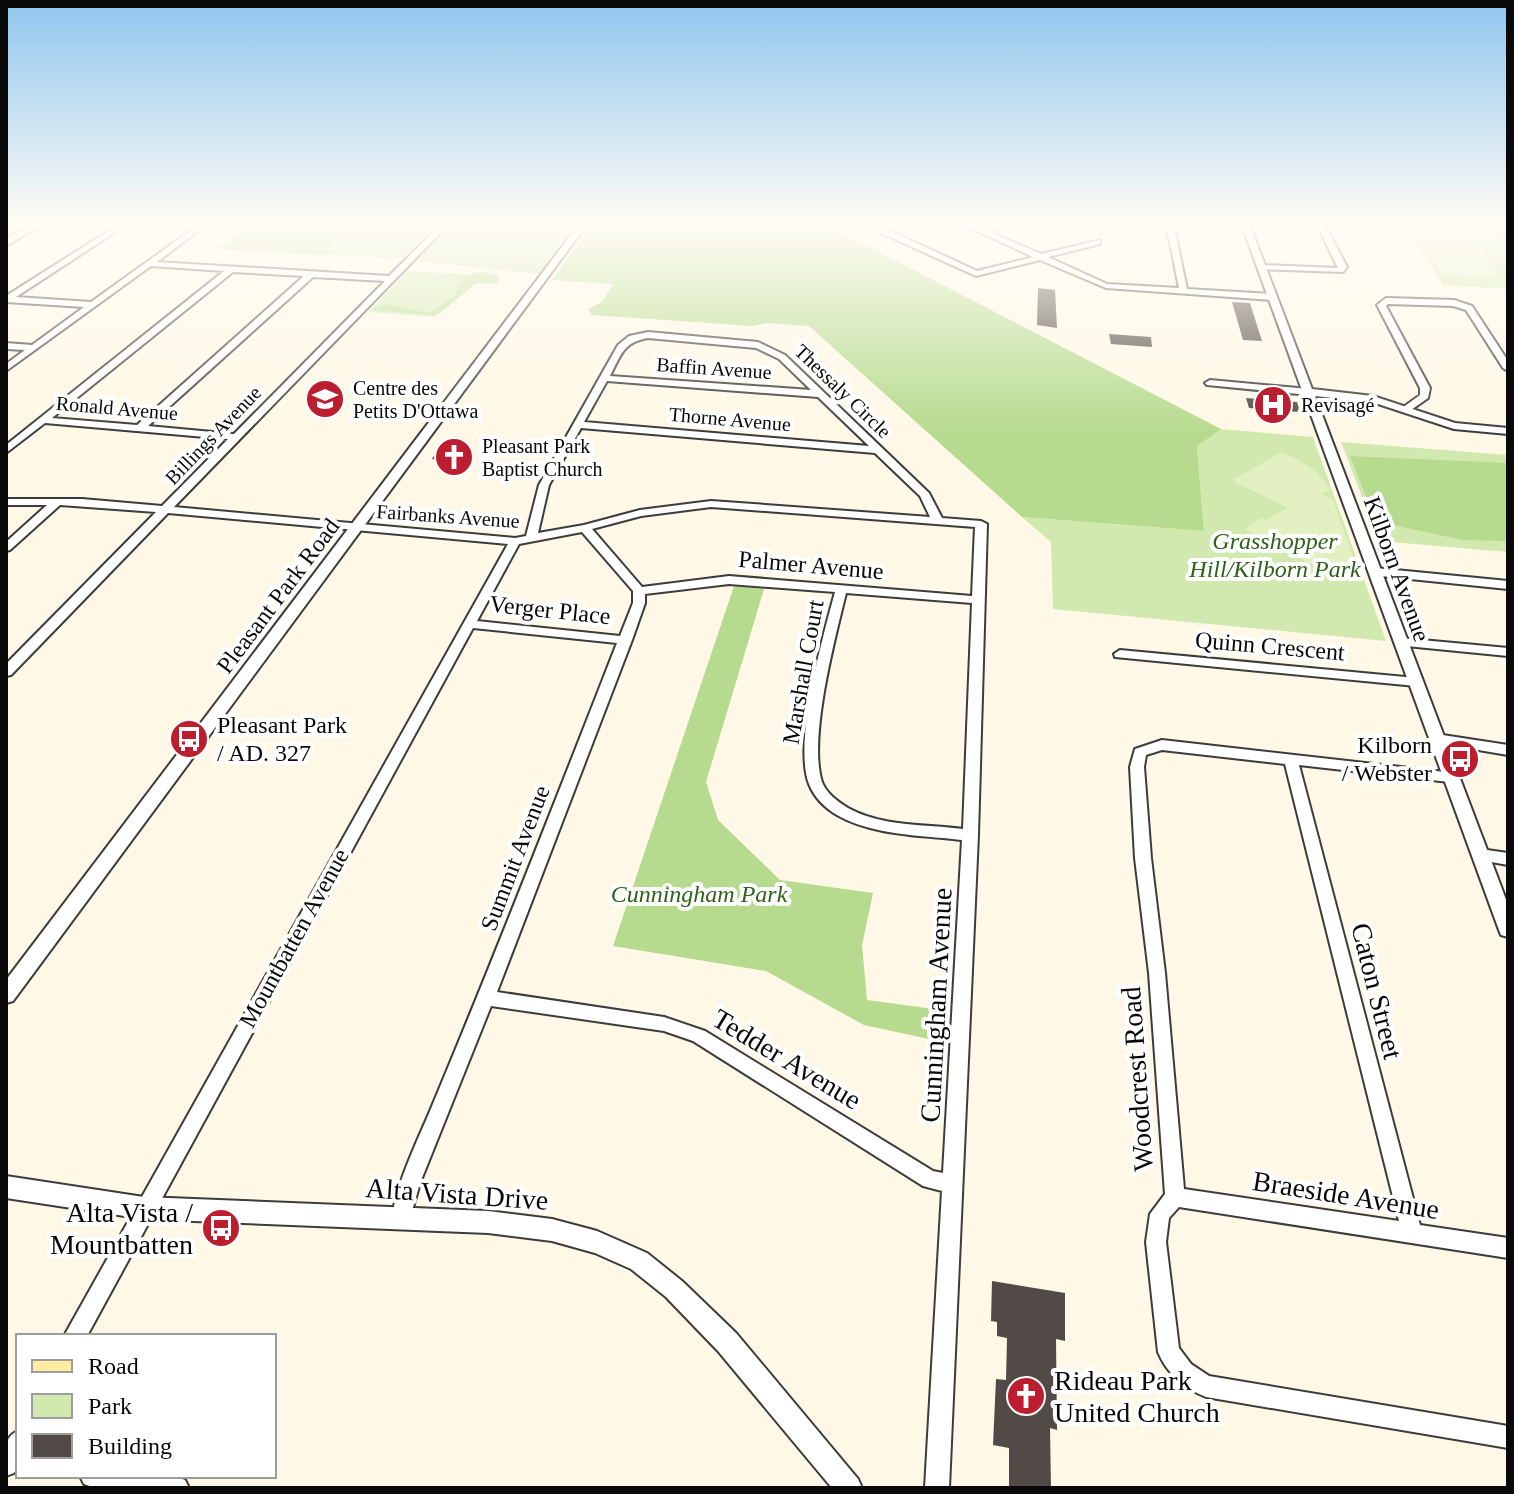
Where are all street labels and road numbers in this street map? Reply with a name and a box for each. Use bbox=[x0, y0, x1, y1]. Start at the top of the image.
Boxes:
street label: Thessaly Circle bbox=[790, 340, 896, 443]
street label: Baffin Avenue bbox=[656, 353, 772, 383]
street label: Billings Avenue bbox=[161, 381, 266, 489]
street label: Ronald Avenue bbox=[55, 392, 179, 424]
street label: Thorne Avenue bbox=[668, 403, 792, 435]
street label: Kilborn Avenue bbox=[1359, 493, 1435, 645]
street label: Fairbanks Avenue bbox=[376, 500, 520, 532]
street label: Pleasant Park Road bbox=[211, 514, 345, 678]
street label: Palmer Avenue bbox=[737, 546, 885, 584]
street label: Verger Place bbox=[488, 591, 612, 629]
street label: Marshall Court bbox=[778, 598, 829, 746]
street label: Quinn Crescent bbox=[1194, 627, 1346, 666]
street label: Summit Avenue bbox=[475, 782, 555, 934]
street label: Mountbatten Avenue bbox=[234, 844, 354, 1032]
street label: Cunningham Avenue bbox=[914, 887, 958, 1123]
street label: Caton Street bbox=[1345, 920, 1409, 1062]
street label: Woodcrest Road bbox=[1115, 986, 1159, 1172]
street label: Tedder Avenue bbox=[707, 1003, 867, 1115]
street label: Braeside Avenue bbox=[1251, 1165, 1441, 1225]
street label: Alta Vista Drive bbox=[365, 1172, 549, 1216]

